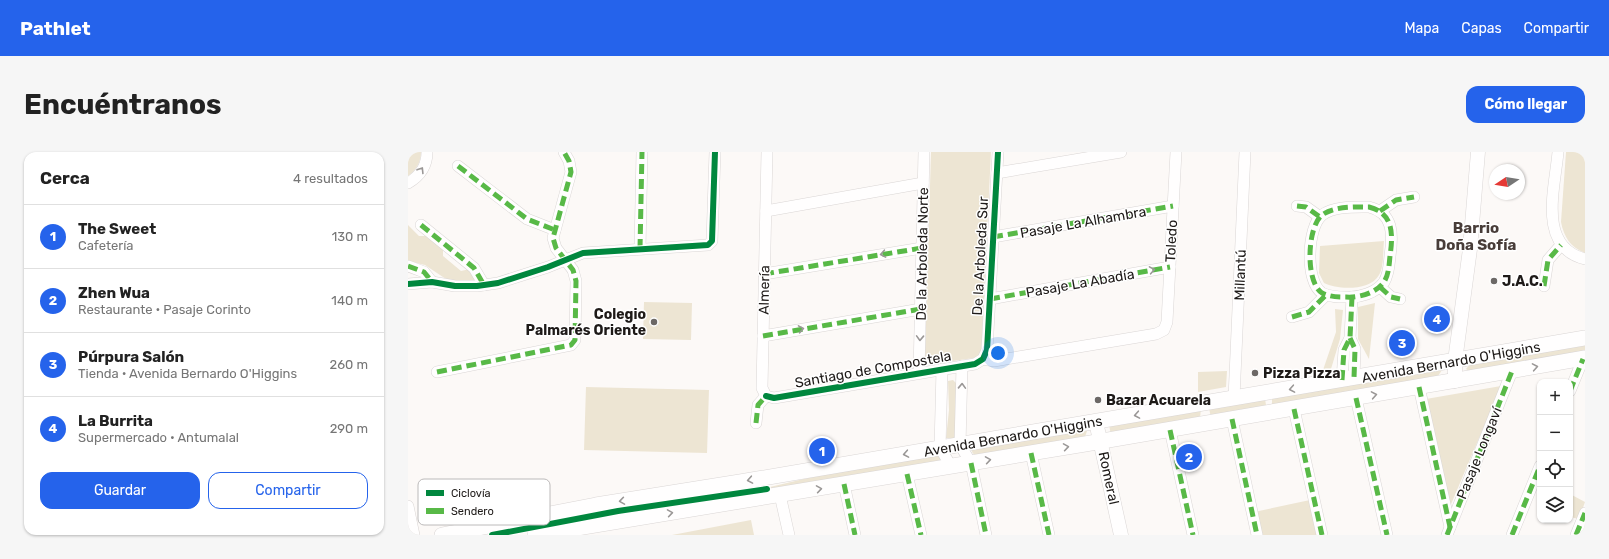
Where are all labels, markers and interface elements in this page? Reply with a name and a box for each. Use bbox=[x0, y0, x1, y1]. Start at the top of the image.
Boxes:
text: Pathlet bbox=[20, 17, 91, 40]
text: Mapa bbox=[1404, 20, 1439, 37]
text: Capas bbox=[1461, 20, 1502, 37]
text: Compartir bbox=[1524, 20, 1589, 37]
button: Cómo llegar bbox=[1466, 86, 1585, 123]
text: Encuéntranos bbox=[24, 88, 222, 121]
north arrow bbox=[1489, 164, 1525, 200]
one-way arrow bbox=[417, 167, 424, 174]
text: Cerca bbox=[40, 168, 90, 188]
text: 4 resultados bbox=[293, 171, 368, 186]
street label: De la Arboleda Norte bbox=[913, 187, 932, 321]
street label: De la Arboleda Sur bbox=[969, 195, 992, 316]
street label: Pasaje La Alhambra bbox=[1019, 203, 1148, 242]
street label: Toledo bbox=[1162, 219, 1181, 263]
district label: Barrio Doña Sofía bbox=[1436, 219, 1517, 254]
text: The Sweet bbox=[78, 220, 156, 238]
text: 1 bbox=[50, 229, 56, 244]
text: 130 m bbox=[332, 229, 368, 244]
text: Cafetería bbox=[78, 238, 134, 253]
street label: Millantú bbox=[1231, 249, 1250, 301]
one-way arrow bbox=[880, 250, 886, 258]
street label: Almería bbox=[756, 265, 773, 315]
street label: Pasaje La Abadía bbox=[1024, 266, 1136, 301]
one-way arrow bbox=[1149, 266, 1156, 275]
place label: J.A.C. bbox=[1502, 273, 1543, 290]
marker: J.A.C. bbox=[1489, 276, 1499, 286]
text: Zhen Wua bbox=[78, 284, 150, 302]
text: 2 bbox=[49, 293, 57, 308]
text: 140 m bbox=[331, 293, 368, 308]
text: Restaurante · Pasaje Corinto bbox=[78, 302, 251, 317]
pin: 4 bbox=[1424, 304, 1450, 334]
place label: Colegio Palmarés Oriente bbox=[526, 306, 646, 339]
marker: Colegio Palmarés Oriente bbox=[649, 317, 659, 327]
one-way arrow bbox=[798, 325, 804, 334]
pin: 3 bbox=[1389, 328, 1415, 358]
one-way arrow bbox=[916, 335, 924, 341]
street label: Avenida Bernardo O'Higgins bbox=[1360, 338, 1542, 387]
your location bbox=[988, 343, 1008, 363]
street label: Santiago de Compostela bbox=[794, 347, 953, 392]
text: Púrpura Salón bbox=[78, 348, 184, 366]
text: 3 bbox=[49, 357, 57, 372]
text: 260 m bbox=[330, 357, 368, 372]
one-way arrow bbox=[1532, 363, 1538, 372]
place label: Pizza Pizza bbox=[1263, 365, 1340, 382]
text: Tienda · Avenida Bernardo O'Higgins bbox=[78, 366, 297, 381]
marker: Pizza Pizza bbox=[1250, 368, 1260, 378]
map controls bbox=[1537, 379, 1573, 523]
button: + bbox=[1537, 379, 1573, 415]
one-way arrow bbox=[957, 383, 966, 389]
one-way arrow bbox=[1289, 384, 1296, 392]
one-way arrow bbox=[1371, 391, 1377, 400]
place label: Bazar Acuarela bbox=[1106, 392, 1211, 409]
marker: Bazar Acuarela bbox=[1093, 395, 1103, 405]
street label: Pasaje Longaví bbox=[1453, 404, 1506, 502]
one-way arrow bbox=[1134, 410, 1140, 419]
text: La Burrita bbox=[78, 412, 153, 430]
street label: Avenida Bernardo O'Higgins bbox=[922, 412, 1104, 461]
button: − bbox=[1537, 415, 1573, 451]
text: 4 bbox=[49, 421, 57, 436]
text: 290 m bbox=[330, 421, 368, 436]
text: Supermercado · Antumalal bbox=[78, 430, 239, 445]
pin: 1 bbox=[809, 436, 835, 466]
pin: 2 bbox=[1176, 442, 1202, 472]
one-way arrow bbox=[1063, 443, 1069, 452]
one-way arrow bbox=[903, 449, 909, 458]
street label: Romeral bbox=[1095, 450, 1122, 506]
button: locate bbox=[1537, 451, 1573, 487]
one-way arrow bbox=[985, 456, 991, 465]
button: Guardar bbox=[40, 472, 200, 509]
button: Compartir bbox=[208, 472, 368, 509]
one-way arrow bbox=[747, 476, 753, 484]
legend bbox=[418, 479, 550, 525]
one-way arrow bbox=[816, 485, 822, 493]
text: Ciclovía bbox=[451, 487, 491, 500]
button: layers bbox=[1537, 487, 1573, 523]
one-way arrow bbox=[619, 496, 625, 505]
text: Sendero bbox=[451, 505, 494, 518]
one-way arrow bbox=[667, 509, 673, 518]

